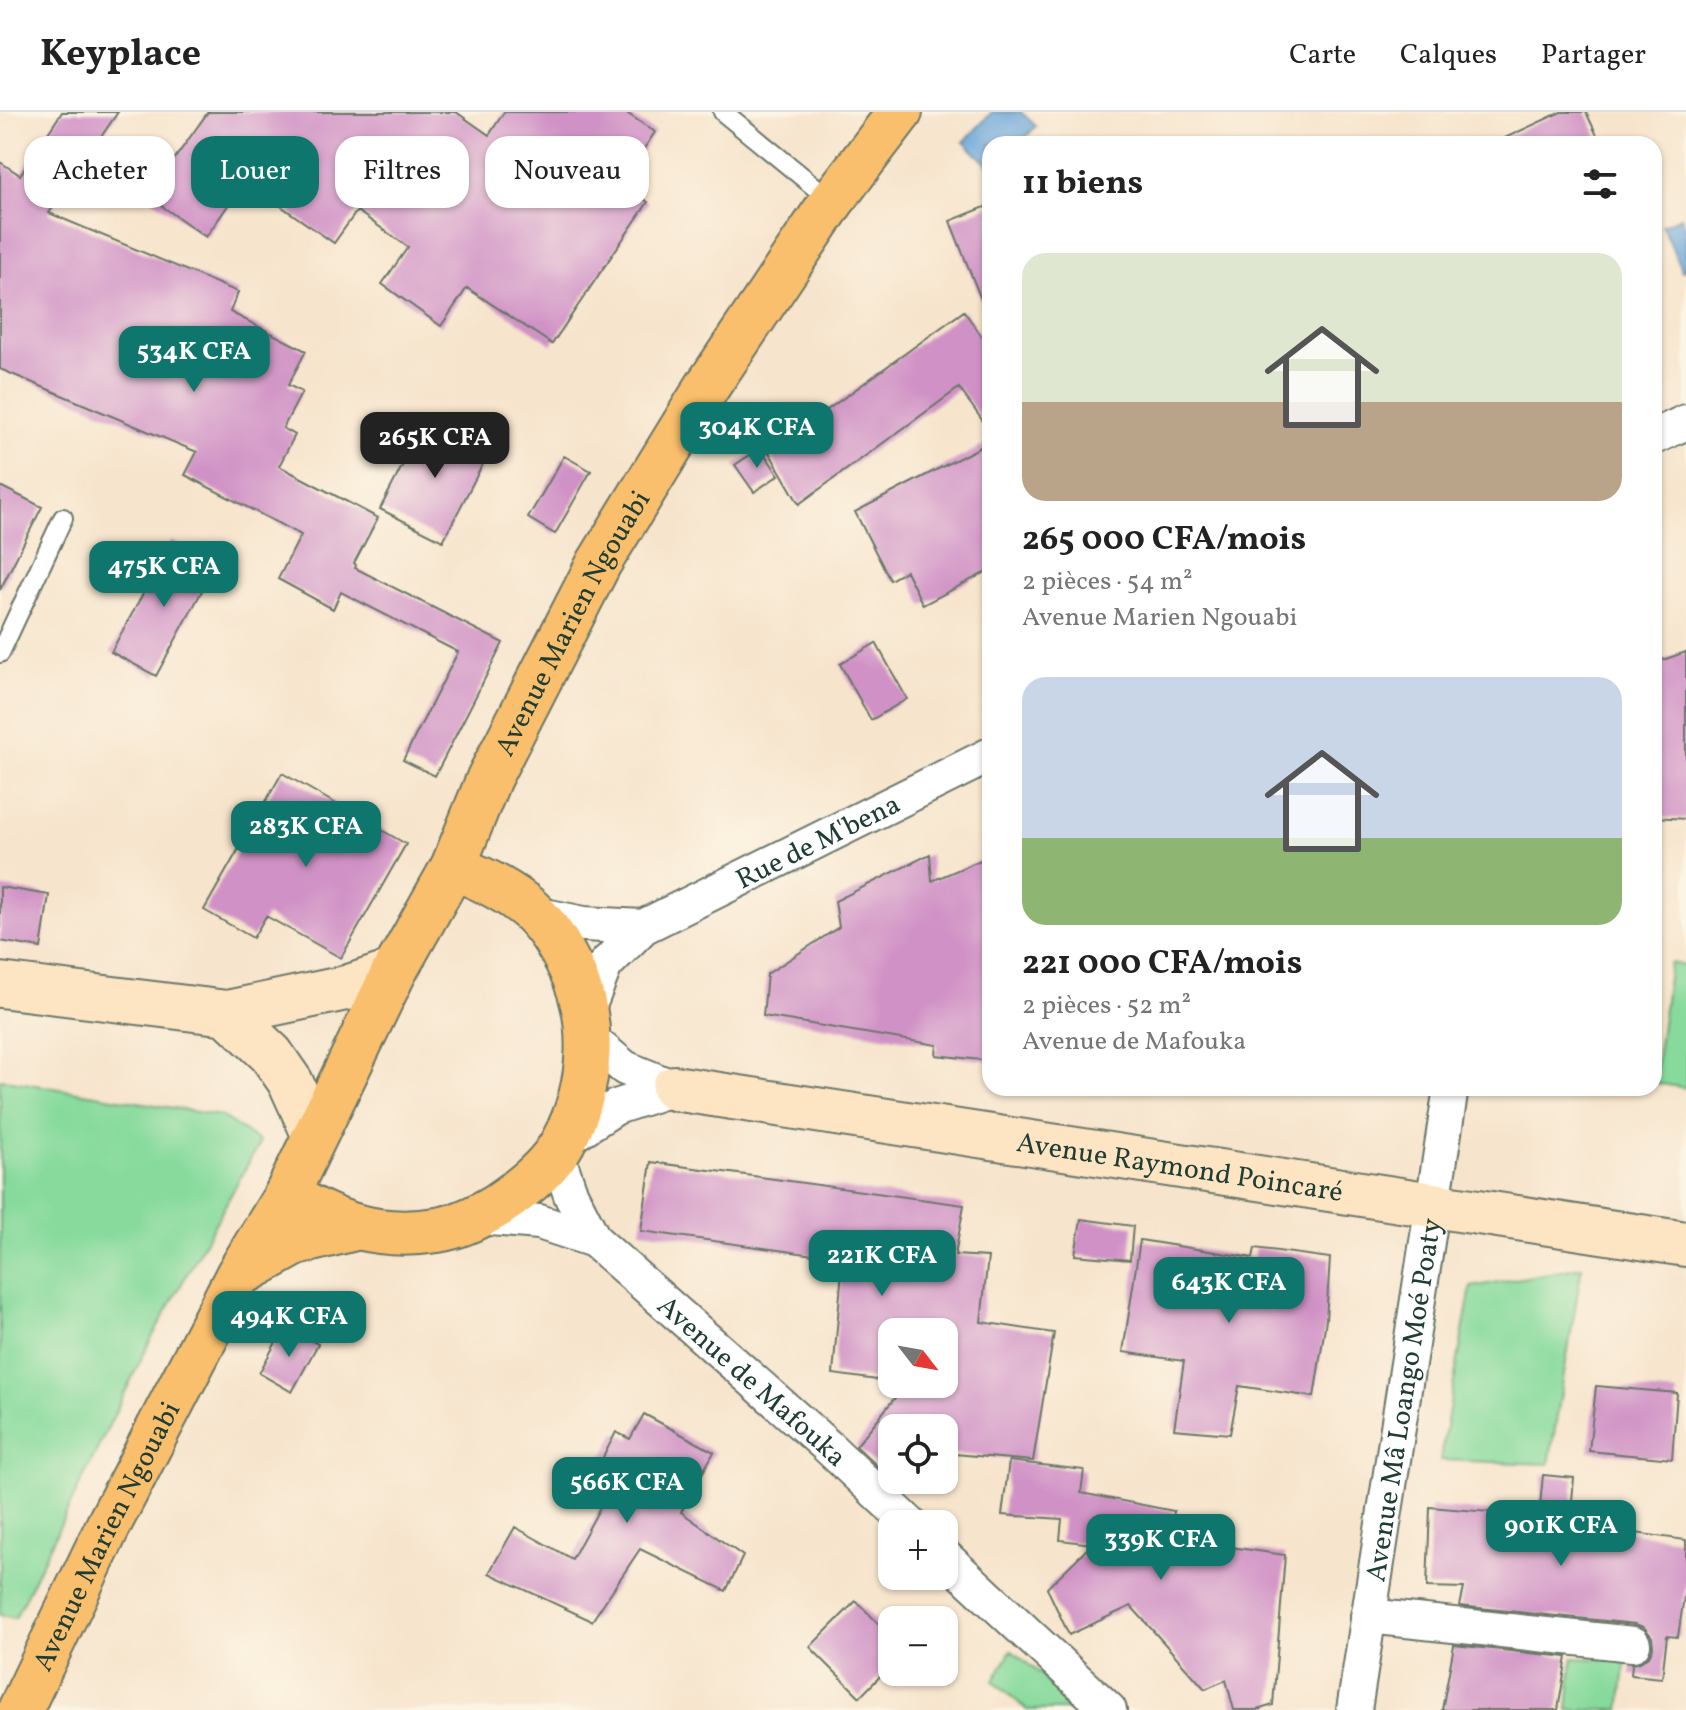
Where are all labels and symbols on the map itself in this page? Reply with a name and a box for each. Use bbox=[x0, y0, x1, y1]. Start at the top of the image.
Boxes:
pin: 534K CFA bbox=[111, 326, 277, 394]
pin: 304K CFA bbox=[674, 402, 840, 470]
pin: 265K CFA bbox=[352, 412, 518, 480]
street label: Avenue Marien Ngouabi bbox=[486, 484, 661, 764]
pin: 475K CFA bbox=[81, 541, 247, 609]
street label: Rue de M'bena bbox=[730, 786, 907, 900]
pin: 283K CFA bbox=[223, 801, 389, 869]
street label: Avenue Raymond Poincaré bbox=[1014, 1124, 1346, 1213]
street label: Avenue Mâ Loango Moé Poaty bbox=[1357, 1216, 1452, 1585]
pin: 221K CFA bbox=[799, 1230, 965, 1298]
pin: 643K CFA bbox=[1146, 1257, 1312, 1325]
street label: Avenue de Mafouka bbox=[648, 1288, 854, 1477]
pin: 494K CFA bbox=[206, 1291, 372, 1359]
north arrow bbox=[878, 1318, 958, 1398]
street label: Avenue Marien Ngouabi bbox=[24, 1395, 191, 1678]
pin: 566K CFA bbox=[544, 1457, 710, 1525]
pin: 901K CFA bbox=[1478, 1500, 1644, 1568]
pin: 339K CFA bbox=[1078, 1514, 1244, 1582]

